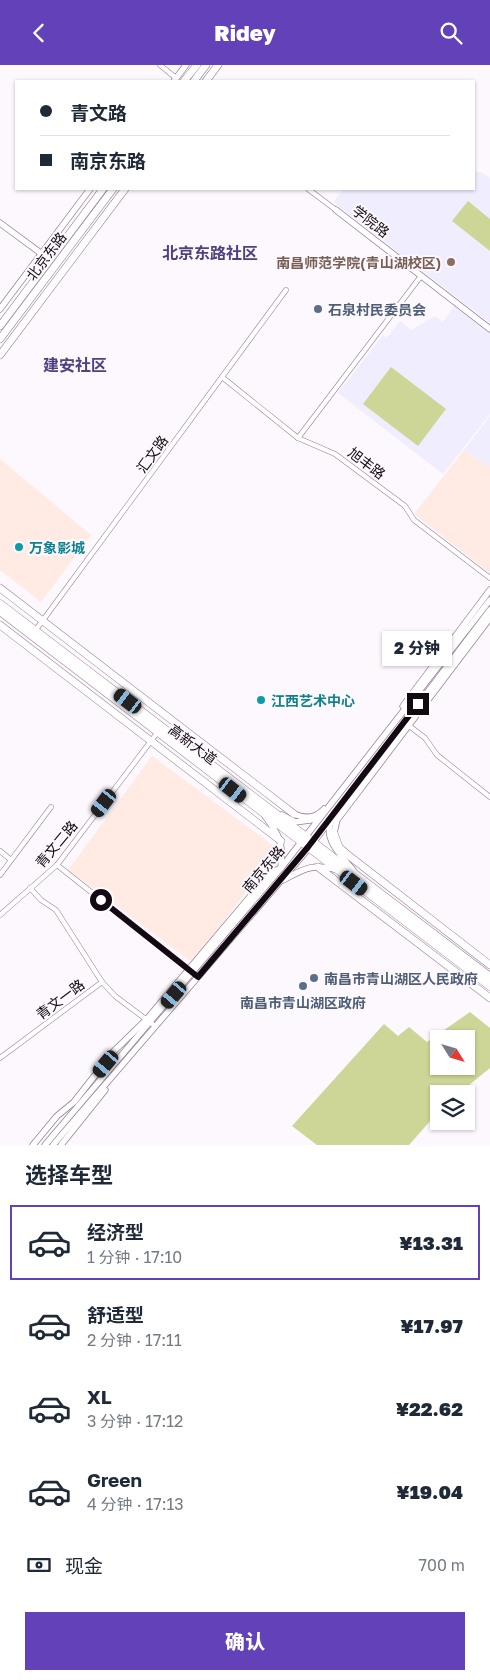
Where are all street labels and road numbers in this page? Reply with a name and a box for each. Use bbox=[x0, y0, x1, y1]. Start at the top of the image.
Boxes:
street label: 学院路 bbox=[349, 201, 393, 241]
street label: 北京东路 bbox=[22, 229, 70, 283]
street label: 汇文路 bbox=[133, 432, 171, 476]
street label: 旭丰路 bbox=[345, 444, 389, 482]
street label: 高新大道 bbox=[166, 720, 220, 768]
street label: 青文二路 bbox=[31, 817, 81, 871]
street label: 南京东路 bbox=[238, 842, 288, 896]
street label: 青文一路 bbox=[33, 975, 87, 1023]

